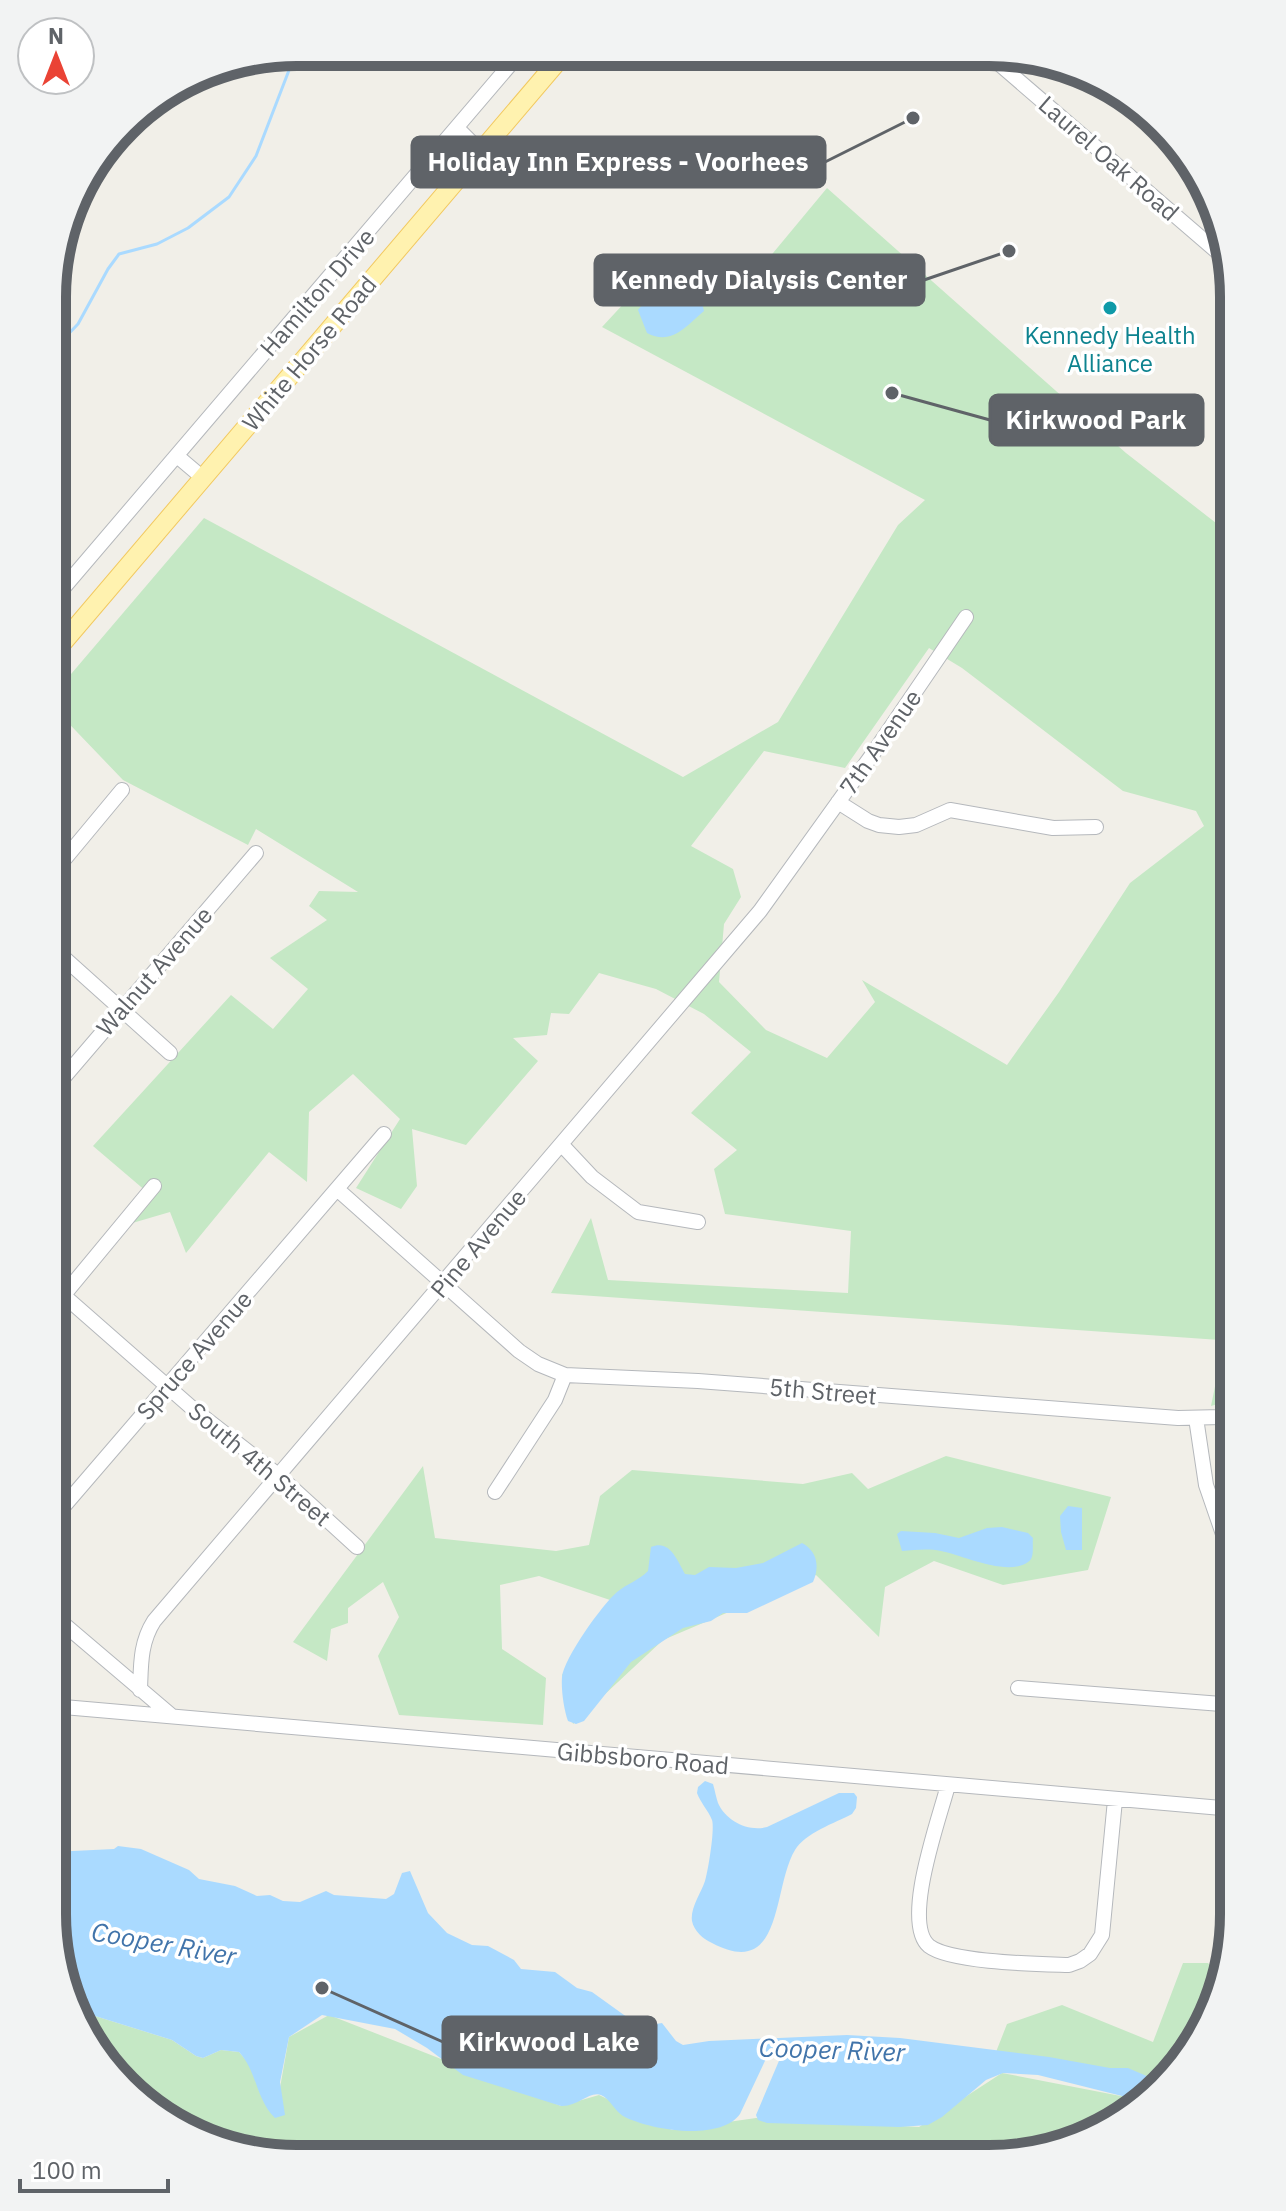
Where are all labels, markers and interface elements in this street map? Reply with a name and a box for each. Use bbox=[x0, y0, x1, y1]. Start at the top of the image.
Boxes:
north arrow bbox=[16, 16, 96, 96]
text: N bbox=[48, 21, 64, 50]
street label: Laurel Oak Road bbox=[1032, 88, 1186, 228]
callout: Holiday Inn Express - Voorhees bbox=[412, 137, 825, 187]
text: Holiday Inn Express - Voorhees bbox=[427, 144, 809, 178]
street label: Hamilton Drive bbox=[252, 221, 382, 363]
callout: Kennedy Dialysis Center bbox=[595, 255, 924, 305]
text: Kennedy Dialysis Center bbox=[611, 262, 908, 296]
street label: White Horse Road bbox=[235, 269, 383, 437]
marker: Kennedy Health Alliance bbox=[1101, 299, 1119, 317]
place label: Kennedy Health Alliance bbox=[1024, 319, 1196, 379]
callout: Kirkwood Park bbox=[990, 395, 1203, 445]
text: Kirkwood Park bbox=[1006, 402, 1186, 436]
street label: 7th Avenue bbox=[832, 683, 928, 801]
street label: Walnut Avenue bbox=[89, 899, 219, 1043]
street label: Pine Avenue bbox=[423, 1182, 533, 1304]
street label: Spruce Avenue bbox=[129, 1284, 259, 1426]
street label: 5th Street bbox=[768, 1370, 878, 1412]
street label: South 4th Street bbox=[182, 1395, 338, 1533]
street label: Gibbsboro Road bbox=[556, 1735, 730, 1781]
water label: Cooper River bbox=[89, 1914, 240, 1973]
callout: Kirkwood Lake bbox=[443, 2017, 656, 2067]
text: Kirkwood Lake bbox=[458, 2024, 640, 2058]
water label: Cooper River bbox=[758, 2029, 907, 2069]
scale bar bbox=[20, 2143, 168, 2193]
text: 100 m bbox=[32, 2154, 102, 2186]

